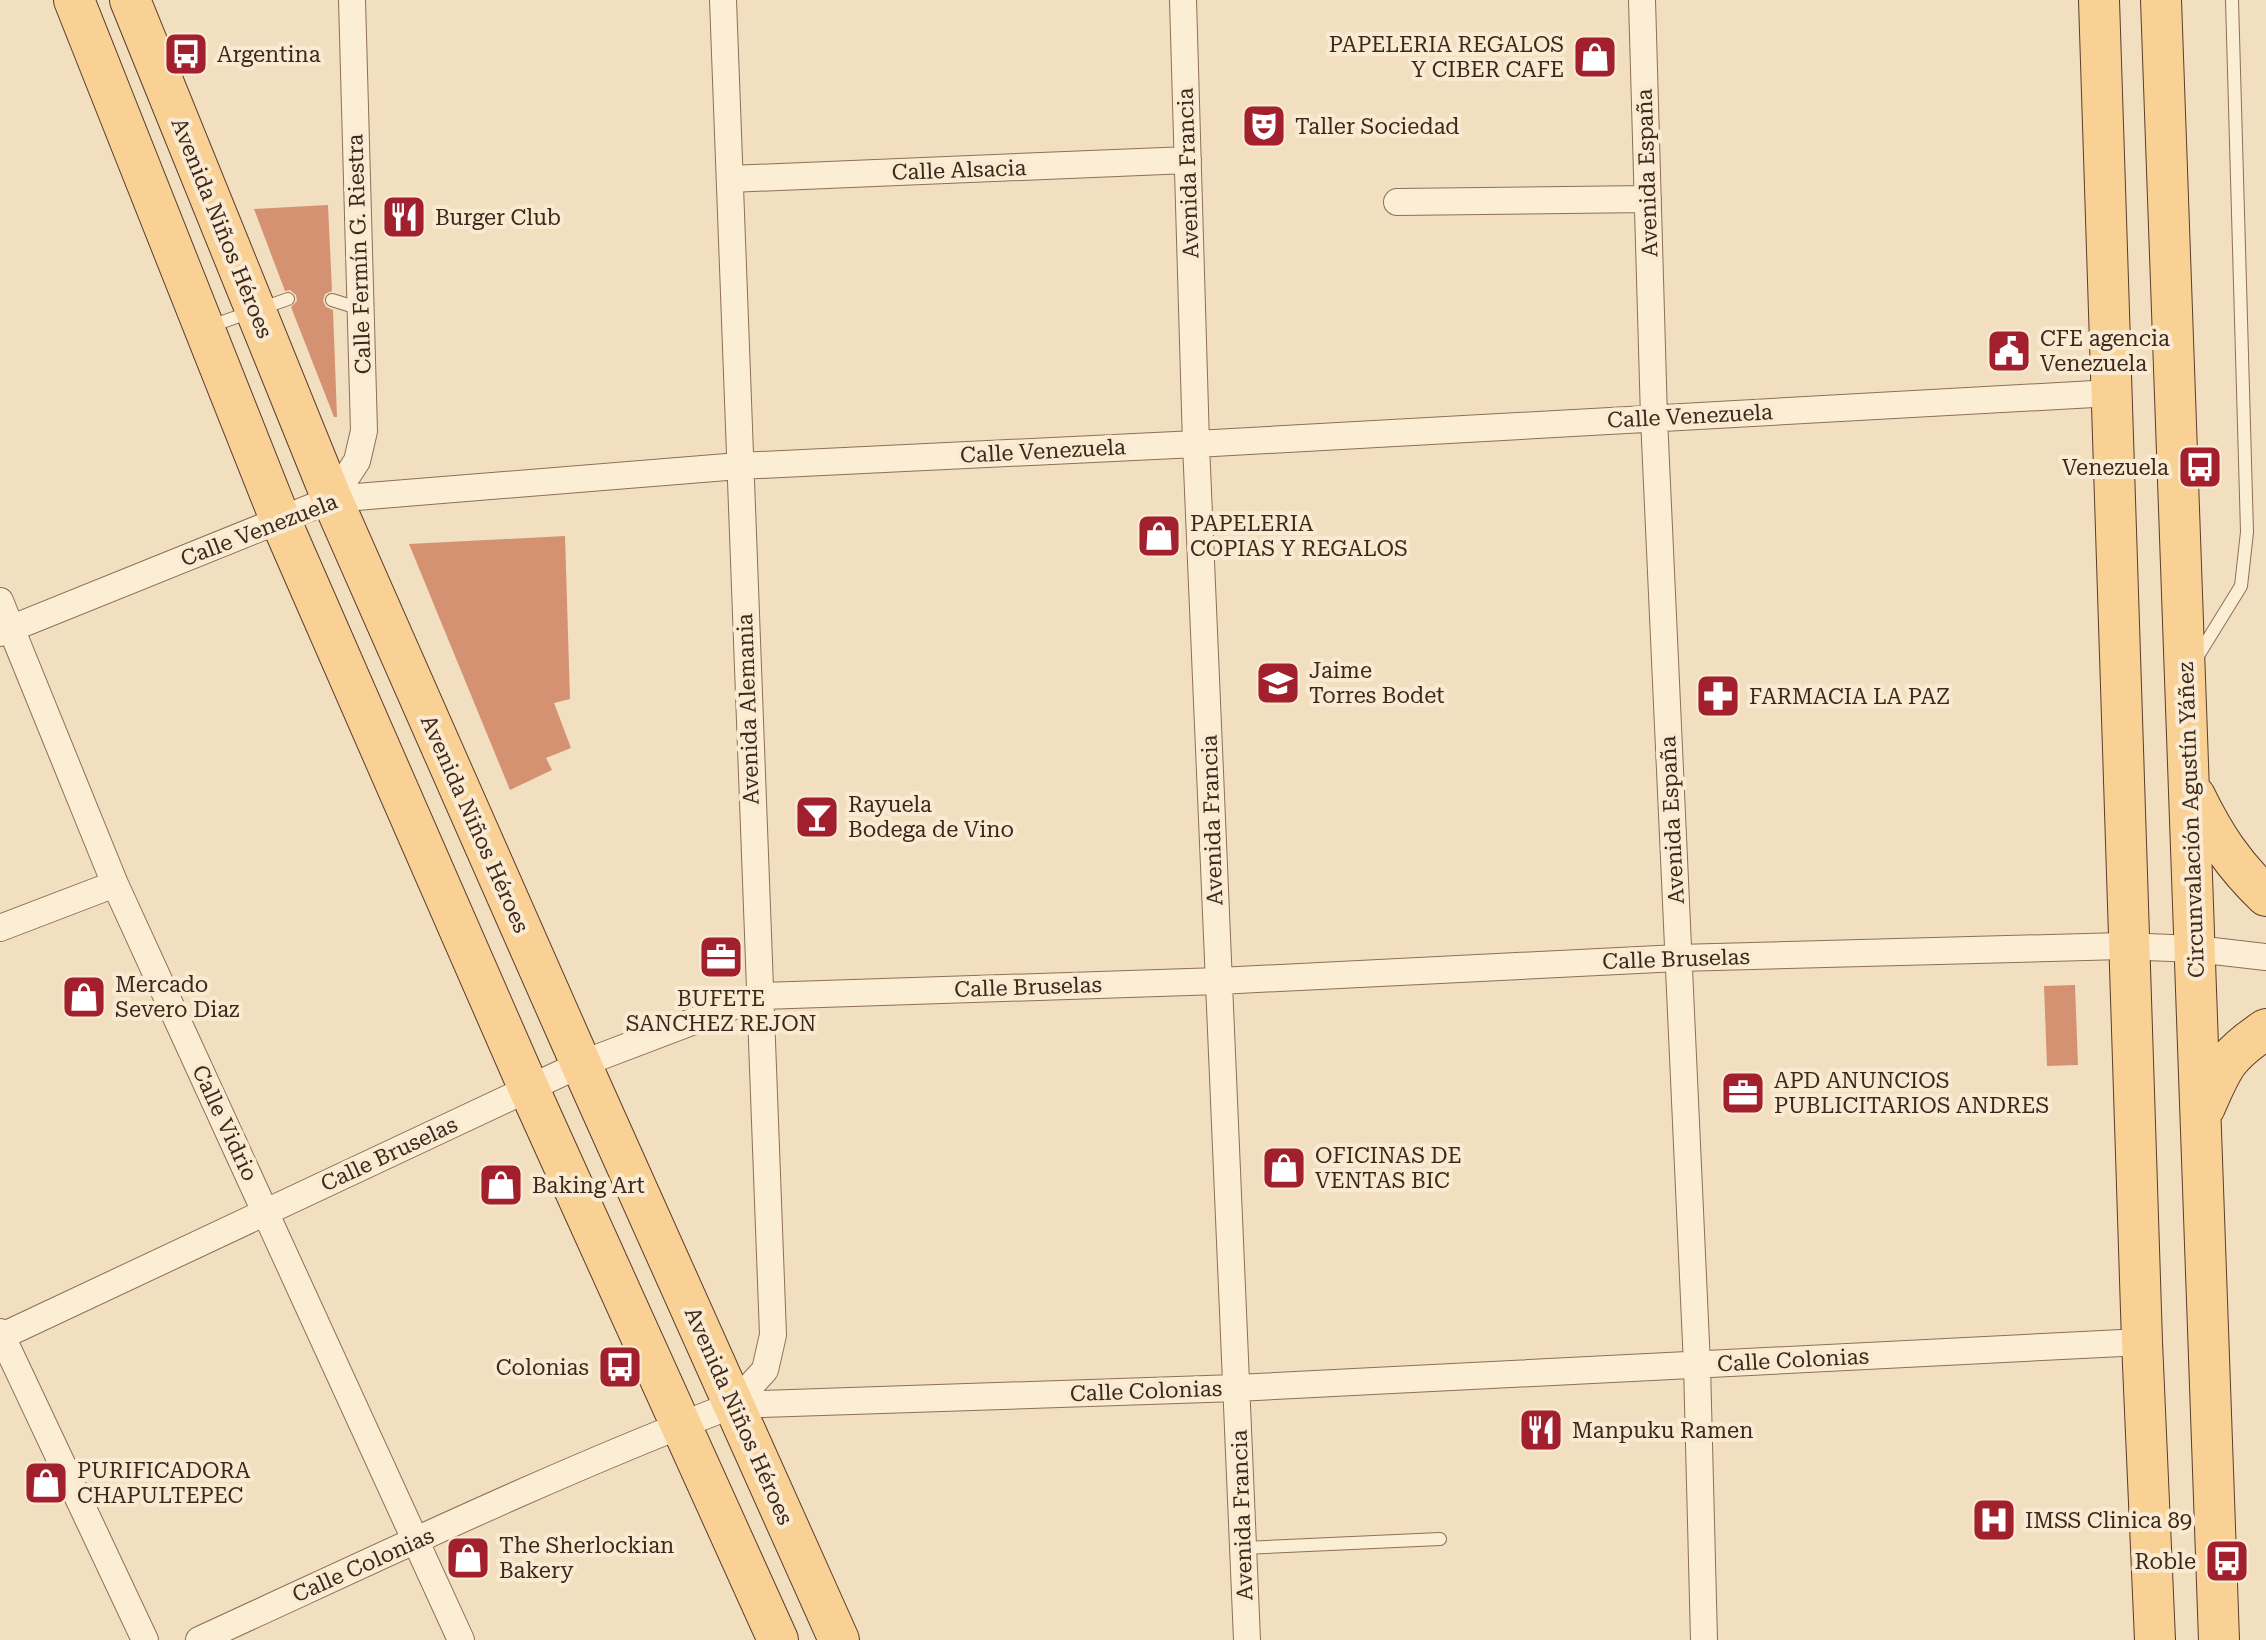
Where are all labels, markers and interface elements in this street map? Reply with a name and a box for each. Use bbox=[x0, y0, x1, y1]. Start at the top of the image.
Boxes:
bus stop icon: Argentina bbox=[162, 30, 210, 78]
place label: PAPELERIA REGALOS Y CIBER CAFE bbox=[1329, 32, 1564, 82]
shop icon: PAPELERIA REGALOS Y CIBER CAFE bbox=[1571, 33, 1619, 81]
place label: Argentina bbox=[217, 42, 321, 67]
street label: Avenida Francia bbox=[1173, 87, 1203, 259]
street label: Avenida España bbox=[1632, 88, 1662, 258]
theatre icon: Taller Sociedad bbox=[1240, 102, 1288, 150]
street label: Avenida Niños Héroes bbox=[166, 114, 278, 342]
place label: Taller Sociedad bbox=[1295, 114, 1459, 139]
street label: Calle Fermín G. Riestra bbox=[342, 133, 376, 375]
street label: Calle Alsacia bbox=[891, 155, 1027, 185]
restaurant icon: Burger Club bbox=[380, 193, 428, 241]
place label: Burger Club bbox=[435, 205, 561, 230]
place label: CFE agencia Venezuela bbox=[2040, 326, 2170, 376]
public building icon: CFE agencia Venezuela bbox=[1985, 327, 2033, 375]
street label: Calle Venezuela bbox=[1606, 399, 1774, 433]
street label: Calle Venezuela bbox=[959, 434, 1127, 468]
bus stop icon: Venezuela bbox=[2176, 443, 2224, 491]
place label: Venezuela bbox=[2062, 455, 2169, 480]
street label: Calle Venezuela bbox=[177, 489, 341, 571]
place label: PAPELERIA COPIAS Y REGALOS bbox=[1190, 511, 1408, 561]
shop icon: PAPELERIA COPIAS Y REGALOS bbox=[1135, 512, 1183, 560]
street label: Avenida Alemania bbox=[732, 613, 764, 805]
place label: Jaime Torres Bodet bbox=[1309, 658, 1444, 708]
school or university icon: Jaime Torres Bodet bbox=[1254, 659, 1302, 707]
street label: Circunvalación Agustín Yáñez bbox=[2173, 662, 2209, 978]
pharmacy icon: FARMACIA LA PAZ bbox=[1694, 672, 1742, 720]
place label: FARMACIA LA PAZ bbox=[1749, 684, 1950, 709]
street label: Avenida Niños Héroes bbox=[416, 711, 534, 937]
street label: Avenida Francia bbox=[1197, 734, 1227, 906]
street label: Avenida España bbox=[1655, 735, 1689, 905]
place label: Rayuela Bodega de Vino bbox=[848, 792, 1014, 842]
bar icon: Rayuela Bodega de Vino bbox=[793, 793, 841, 841]
office icon: BUFETE SANCHEZ REJON bbox=[697, 933, 745, 981]
street label: Calle Bruselas bbox=[1602, 944, 1750, 974]
place label: Mercado Severo Diaz bbox=[115, 972, 239, 1022]
street label: Calle Bruselas bbox=[954, 972, 1102, 1002]
shop icon: Mercado Severo Diaz bbox=[60, 973, 108, 1021]
place label: BUFETE SANCHEZ REJON bbox=[626, 986, 816, 1036]
street label: Calle Vidrio bbox=[187, 1061, 263, 1185]
place label: APD ANUNCIOS PUBLICITARIOS ANDRES bbox=[1774, 1068, 2049, 1118]
office icon: APD ANUNCIOS PUBLICITARIOS ANDRES bbox=[1719, 1069, 1767, 1117]
street label: Calle Bruselas bbox=[317, 1111, 461, 1197]
place label: OFICINAS DE VENTAS BIC bbox=[1315, 1143, 1462, 1193]
shop icon: OFICINAS DE VENTAS BIC bbox=[1260, 1144, 1308, 1192]
shop icon: Baking Art bbox=[477, 1161, 525, 1209]
place label: Baking Art bbox=[532, 1173, 645, 1198]
street label: Avenida Niños Héroes bbox=[680, 1303, 798, 1529]
bus stop icon: Colonias bbox=[596, 1343, 644, 1391]
street label: Calle Colonias bbox=[1716, 1344, 1870, 1376]
place label: Colonias bbox=[496, 1355, 589, 1380]
street label: Calle Colonias bbox=[1070, 1376, 1222, 1406]
restaurant icon: Manpuku Ramen bbox=[1517, 1406, 1565, 1454]
place label: Manpuku Ramen bbox=[1572, 1418, 1753, 1443]
street label: Avenida Francia bbox=[1227, 1429, 1257, 1601]
place label: PURIFICADORA CHAPULTEPEC bbox=[77, 1458, 251, 1508]
shop icon: PURIFICADORA CHAPULTEPEC bbox=[22, 1459, 70, 1507]
hospital icon: IMSS Clinica 89 bbox=[1970, 1496, 2018, 1544]
place label: IMSS Clinica 89 bbox=[2025, 1508, 2192, 1533]
street label: Calle Colonias bbox=[288, 1523, 438, 1607]
place label: The Sherlockian Bakery bbox=[499, 1533, 674, 1583]
shop icon: The Sherlockian Bakery bbox=[444, 1534, 492, 1582]
bus stop icon: Roble bbox=[2203, 1537, 2251, 1585]
place label: Roble bbox=[2134, 1549, 2196, 1574]

